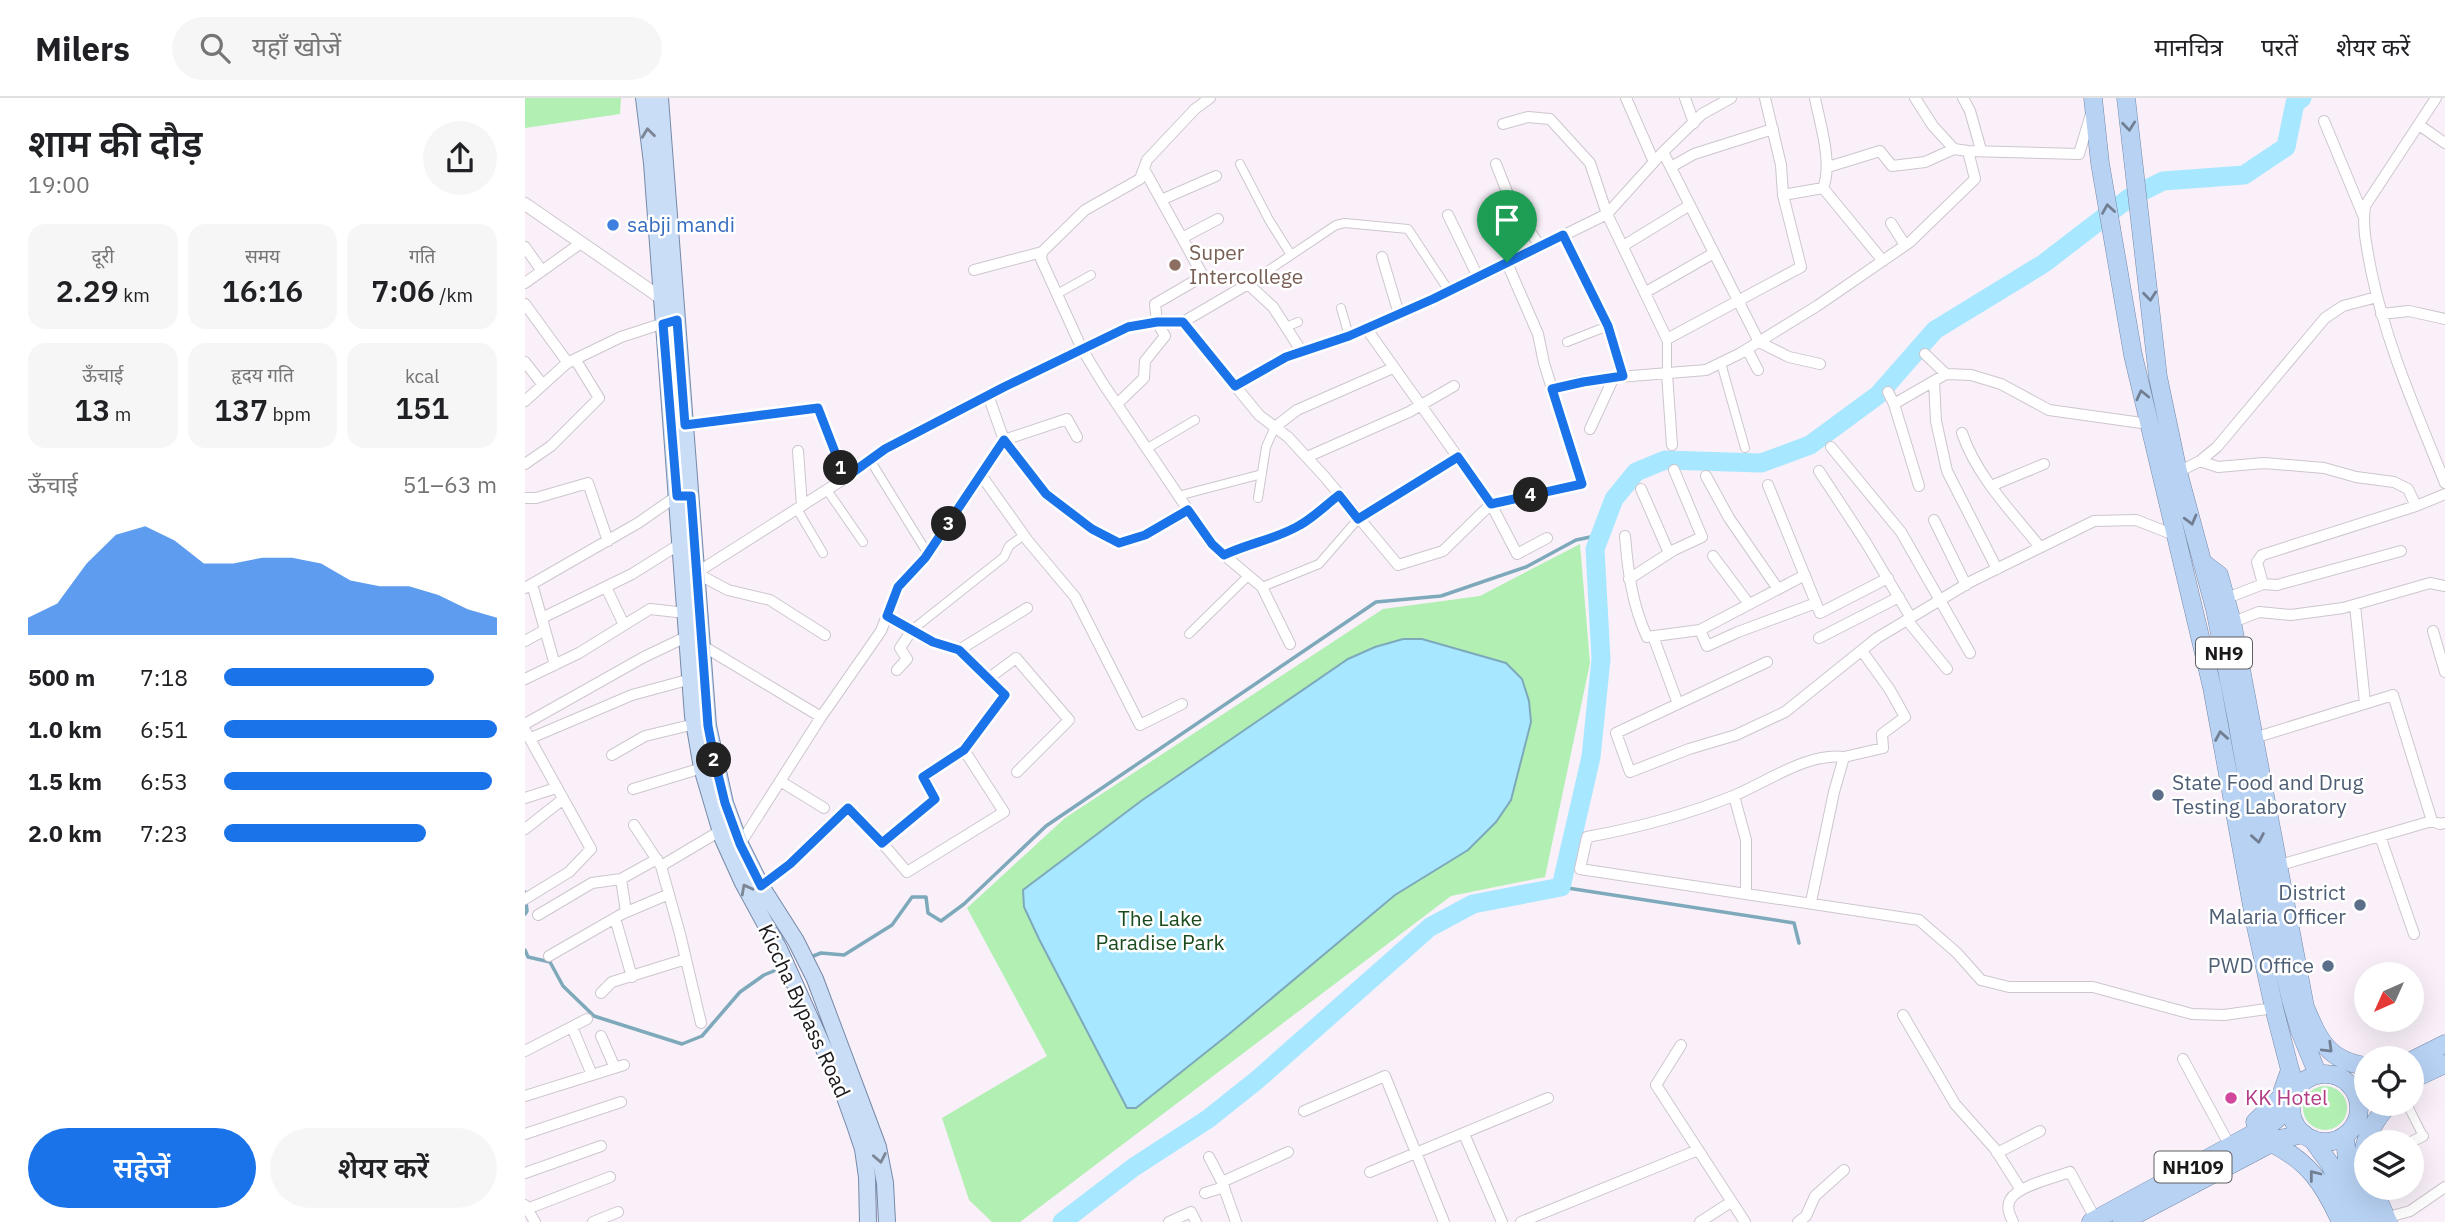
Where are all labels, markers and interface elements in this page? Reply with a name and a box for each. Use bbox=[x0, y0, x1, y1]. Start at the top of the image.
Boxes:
search box bbox=[172, 17, 662, 80]
text: Milers bbox=[35, 27, 130, 70]
icon: search bbox=[196, 29, 234, 67]
text: यहाँ खोजें bbox=[252, 29, 341, 63]
text: मानचित्र bbox=[2154, 31, 2223, 63]
text: परतें bbox=[2261, 31, 2298, 63]
text: शेयर करें bbox=[2336, 31, 2410, 63]
text: शाम की दौड़ bbox=[28, 118, 202, 167]
button: share bbox=[423, 121, 497, 195]
one-way arrow bbox=[2121, 121, 2136, 132]
one-way arrow bbox=[641, 127, 656, 139]
text: 19:00 bbox=[28, 169, 90, 199]
pin bbox=[1477, 190, 1537, 262]
icon: arrive bbox=[1488, 201, 1526, 239]
one-way arrow bbox=[2101, 203, 2116, 214]
place label: sabji mandi bbox=[627, 210, 735, 238]
marker: sabji mandi bbox=[605, 217, 621, 233]
place label: Super Intercollege bbox=[1189, 238, 1303, 290]
text: दूरी bbox=[91, 244, 114, 268]
text: समय bbox=[245, 244, 280, 268]
text: गति bbox=[409, 244, 435, 268]
marker: Super Intercollege bbox=[1167, 257, 1183, 273]
text: 2.29 bbox=[56, 271, 119, 310]
text: 16:16 bbox=[222, 271, 303, 310]
text: 7:06 bbox=[371, 271, 435, 310]
text: km bbox=[119, 283, 150, 307]
text: /km bbox=[435, 283, 473, 307]
one-way arrow bbox=[2142, 291, 2157, 302]
text: ऊँचाई bbox=[82, 363, 123, 387]
text: हृदय गति bbox=[231, 363, 294, 387]
text: kcal bbox=[405, 364, 439, 388]
text: 151 bbox=[395, 388, 449, 427]
one-way arrow bbox=[2136, 389, 2151, 401]
text: 13 bbox=[74, 390, 110, 429]
text: 137 bbox=[214, 390, 268, 429]
text: m bbox=[110, 402, 131, 426]
text: bpm bbox=[268, 402, 311, 426]
pin: 1 bbox=[823, 450, 859, 486]
text: 1 bbox=[835, 455, 846, 479]
text: ऊँचाई bbox=[28, 469, 78, 499]
text: 51–63 m bbox=[403, 469, 497, 499]
pin: 4 bbox=[1513, 478, 1549, 512]
text: 4 bbox=[1525, 482, 1536, 506]
pin: 3 bbox=[931, 506, 967, 542]
text: 3 bbox=[943, 511, 954, 535]
one-way arrow bbox=[2183, 513, 2197, 525]
road number: NH9 bbox=[2196, 638, 2252, 668]
text: 500 m bbox=[28, 662, 95, 692]
text: 7:18 bbox=[140, 662, 188, 692]
text: 1.0 km bbox=[28, 714, 102, 744]
text: 6:51 bbox=[140, 714, 188, 744]
one-way arrow bbox=[2214, 730, 2229, 742]
pin: 2 bbox=[697, 742, 731, 778]
text: 2 bbox=[708, 747, 719, 771]
text: 1.5 km bbox=[28, 766, 102, 796]
text: 6:53 bbox=[140, 766, 188, 796]
place label: State Food and Drug Testing Laboratory bbox=[2172, 768, 2364, 820]
marker: State Food and Drug Testing Laboratory bbox=[2150, 787, 2166, 803]
text: 2.0 km bbox=[28, 818, 102, 848]
text: 7:23 bbox=[140, 818, 188, 848]
one-way arrow bbox=[2250, 832, 2265, 844]
place label: District Malaria Officer bbox=[2208, 878, 2346, 930]
one-way arrow bbox=[740, 884, 754, 896]
marker: District Malaria Officer bbox=[2352, 897, 2368, 913]
park label: The Lake Paradise Park bbox=[1095, 904, 1225, 956]
street label: Kiccha Bypass Road bbox=[752, 919, 857, 1102]
place label: PWD Office bbox=[2208, 951, 2314, 979]
marker: PWD Office bbox=[2320, 958, 2336, 974]
north arrow bbox=[2354, 962, 2424, 1032]
map controls bbox=[2354, 962, 2424, 1200]
one-way arrow bbox=[2319, 1039, 2332, 1052]
button: locate bbox=[2354, 1046, 2424, 1116]
place label: KK Hotel bbox=[2245, 1083, 2328, 1111]
marker: KK Hotel bbox=[2223, 1090, 2239, 1106]
button: सहेजें bbox=[28, 1128, 256, 1208]
button: शेयर करें bbox=[270, 1128, 497, 1208]
button: layers bbox=[2354, 1130, 2424, 1200]
one-way arrow bbox=[871, 1152, 886, 1164]
road number: NH109 bbox=[2155, 1152, 2231, 1182]
one-way arrow bbox=[2309, 1171, 2322, 1183]

